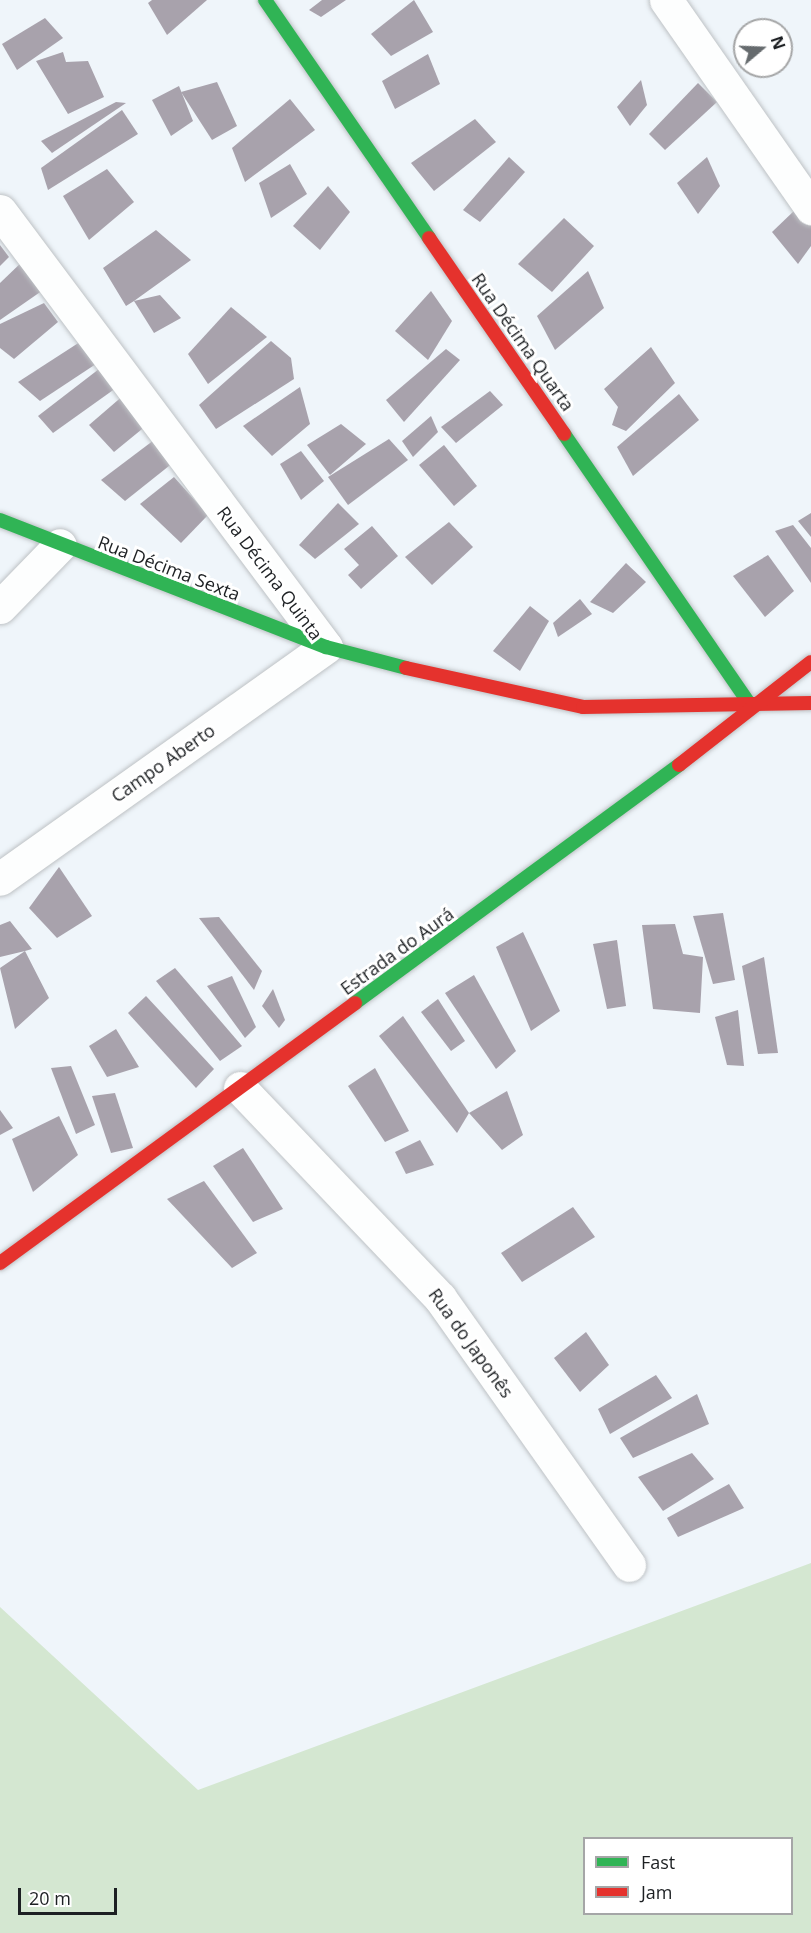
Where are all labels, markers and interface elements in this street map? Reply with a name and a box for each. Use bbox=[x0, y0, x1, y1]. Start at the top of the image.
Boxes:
north arrow bbox=[733, 18, 793, 78]
text: N bbox=[766, 33, 791, 53]
street label: Rua Décima Quarta bbox=[467, 269, 579, 415]
street label: Rua Décima Quinta bbox=[213, 502, 327, 644]
street label: Rua Décima Sexta bbox=[95, 531, 243, 605]
street label: Campo Aberto bbox=[107, 719, 219, 807]
street label: Estrada do Aurá bbox=[336, 903, 458, 999]
street label: Rua do Japonês bbox=[424, 1284, 518, 1402]
legend bbox=[583, 1837, 793, 1915]
text: Fast bbox=[641, 1850, 675, 1874]
scale bar bbox=[21, 1876, 120, 1914]
text: Jam bbox=[641, 1880, 673, 1904]
text: 20 m bbox=[29, 1886, 71, 1910]

